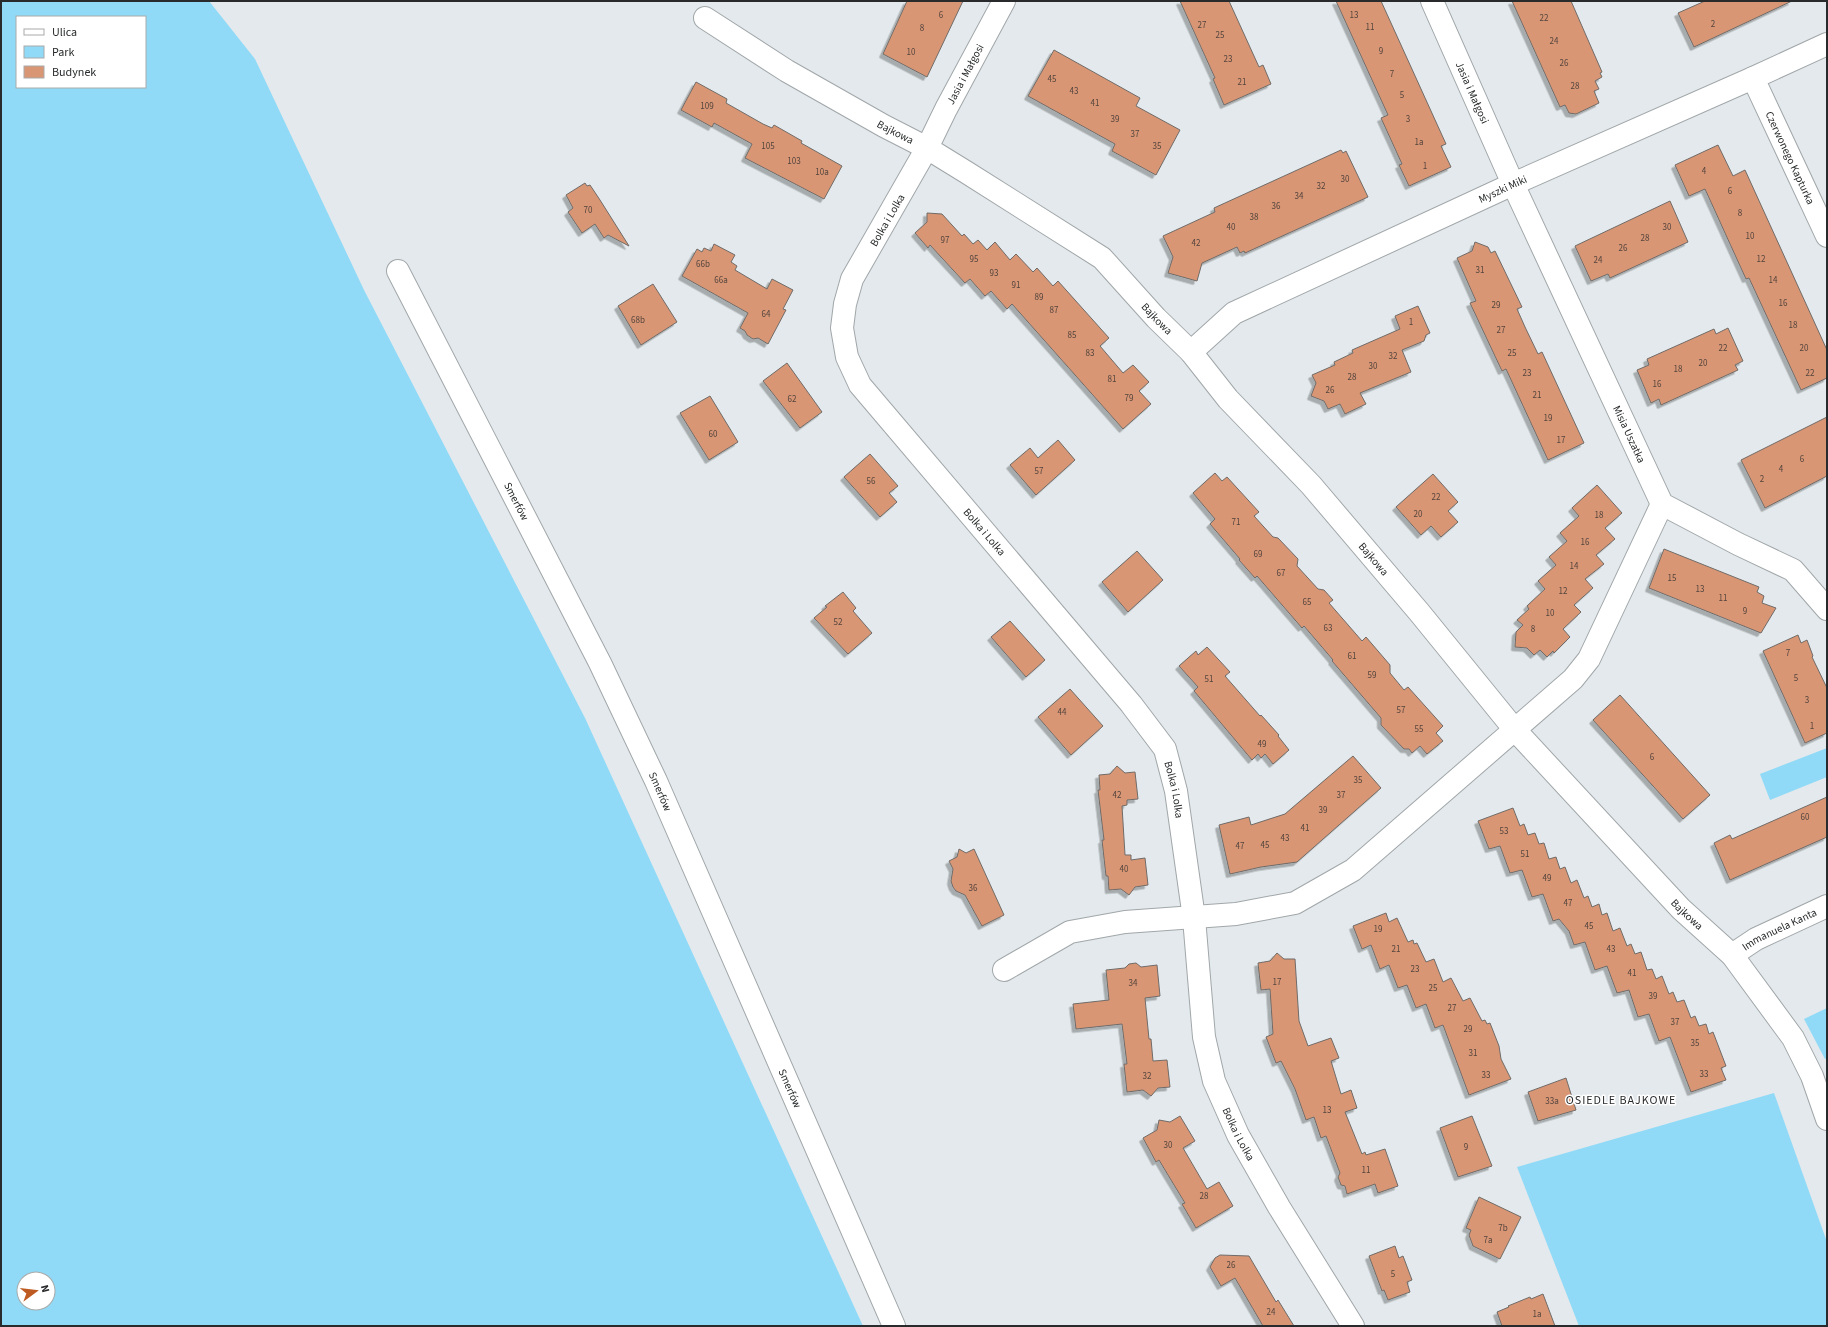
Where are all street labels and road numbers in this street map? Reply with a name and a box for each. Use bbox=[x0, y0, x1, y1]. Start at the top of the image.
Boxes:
street label: Jasia i Małgosi bbox=[943, 41, 988, 107]
street label: Jasia i Małgosi bbox=[1452, 59, 1492, 126]
street label: Czerwonego Kapturka bbox=[1762, 109, 1818, 207]
street label: Bajkowa bbox=[874, 117, 916, 148]
street label: Myszki Miki bbox=[1476, 172, 1529, 207]
street label: Bolka i Lolka bbox=[866, 191, 908, 249]
street label: Bajkowa bbox=[1138, 300, 1176, 338]
street label: Misia Uszatka bbox=[1609, 403, 1649, 466]
street label: Smerfów bbox=[500, 480, 532, 523]
street label: Bolka i Lolka bbox=[960, 505, 1009, 559]
street label: Bajkowa bbox=[1355, 539, 1392, 579]
street label: Bolka i Lolka bbox=[1160, 759, 1187, 819]
street label: Smerfów bbox=[645, 770, 675, 814]
street label: Bajkowa bbox=[1667, 896, 1706, 933]
street label: Immanuela Kanta bbox=[1739, 905, 1819, 954]
street label: Smerfów bbox=[775, 1067, 805, 1111]
street label: Bolka i Lolka bbox=[1219, 1105, 1258, 1164]

